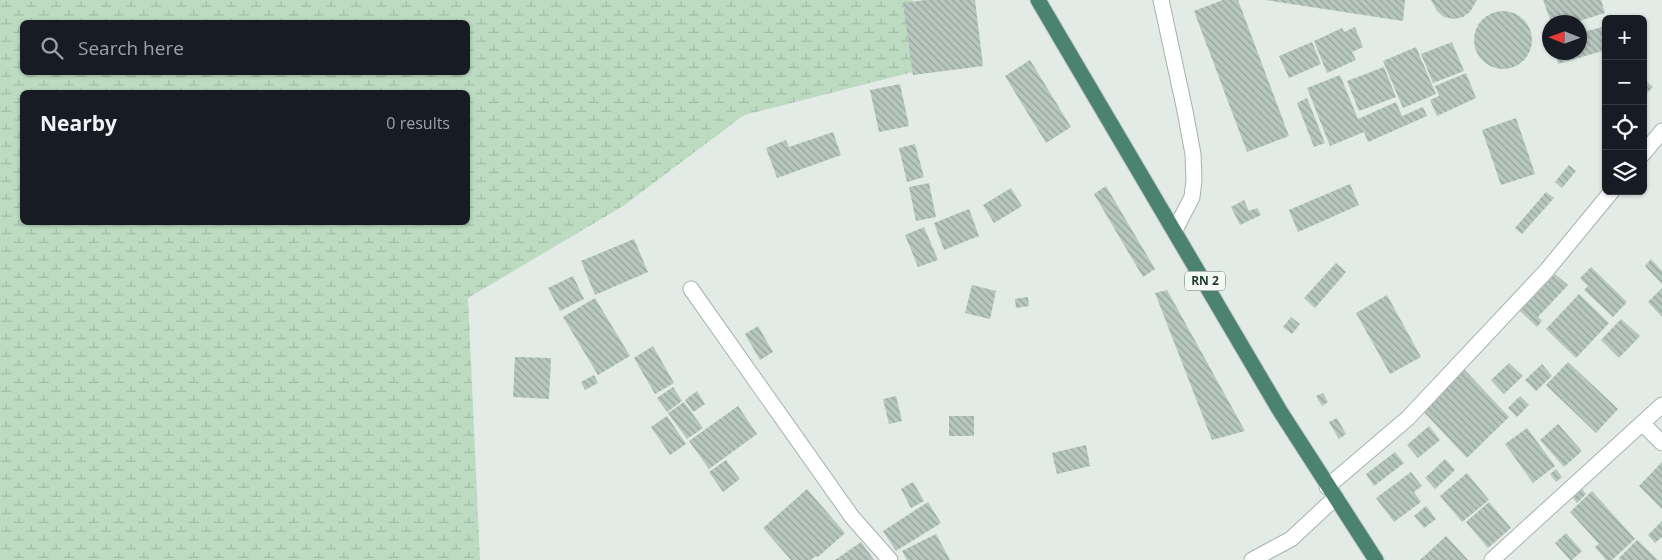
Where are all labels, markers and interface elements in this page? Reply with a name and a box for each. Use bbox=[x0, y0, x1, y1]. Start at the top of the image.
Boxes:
north arrow bbox=[1542, 15, 1587, 60]
map controls bbox=[1602, 15, 1647, 195]
button: + bbox=[1602, 15, 1647, 60]
search box bbox=[20, 20, 470, 75]
icon: search bbox=[38, 34, 66, 62]
text: Search here bbox=[78, 35, 184, 61]
button: − bbox=[1602, 60, 1647, 105]
button: locate bbox=[1602, 105, 1647, 150]
text: Nearby bbox=[40, 109, 117, 137]
text: 0 results bbox=[386, 112, 450, 134]
button: layers bbox=[1602, 150, 1647, 195]
road number: RN 2 bbox=[1185, 272, 1225, 290]

